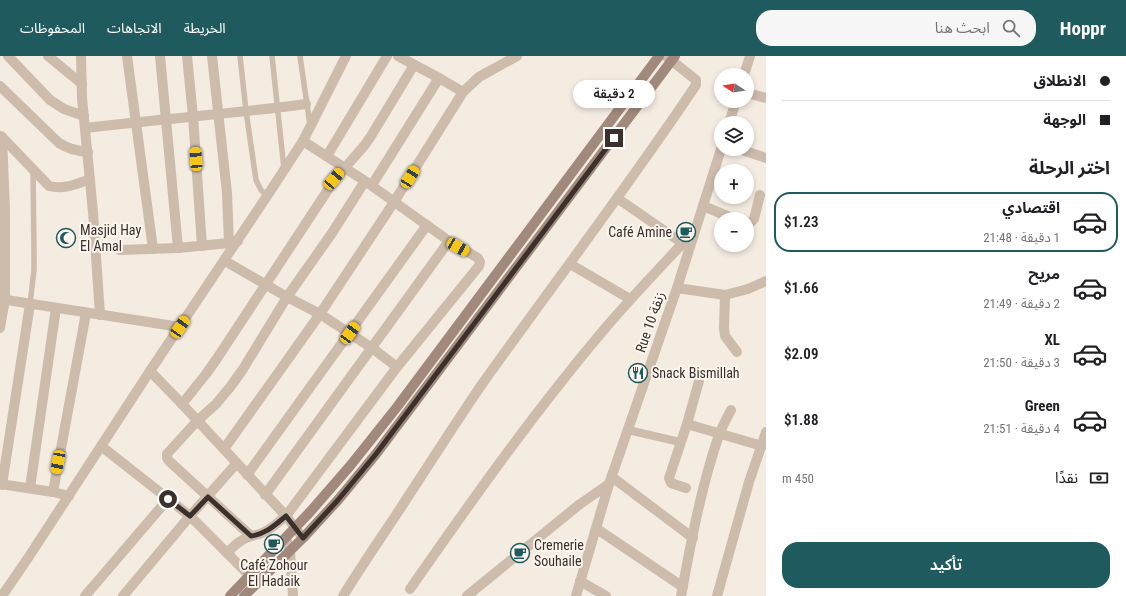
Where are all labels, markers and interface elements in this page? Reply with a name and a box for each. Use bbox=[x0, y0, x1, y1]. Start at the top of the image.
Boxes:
search box bbox=[756, 10, 1036, 46]
icon: search bbox=[1000, 17, 1022, 39]
text: Hoppr bbox=[1060, 17, 1106, 40]
text: ابحث هنا bbox=[935, 19, 990, 37]
text: المحفوظات bbox=[20, 20, 85, 36]
text: الاتجاهات bbox=[107, 20, 162, 36]
text: الخريطة bbox=[184, 20, 226, 36]
north arrow bbox=[714, 68, 754, 108]
map controls bbox=[714, 68, 754, 252]
text: الانطلاق bbox=[1034, 72, 1086, 90]
callout: 2 دقيقة bbox=[573, 80, 655, 108]
text: 2 دقيقة bbox=[593, 86, 635, 101]
text: الوجهة bbox=[1043, 111, 1086, 129]
button: layers bbox=[714, 116, 754, 156]
route end bbox=[605, 129, 623, 147]
car bbox=[189, 147, 203, 171]
text: اختر الرحلة bbox=[1029, 157, 1110, 178]
car bbox=[399, 164, 421, 190]
button: + bbox=[714, 164, 754, 204]
car bbox=[322, 166, 346, 192]
text: اقتصادي bbox=[1002, 199, 1060, 217]
icon: car bbox=[1072, 204, 1108, 240]
button: − bbox=[714, 212, 754, 252]
text: $1.23 bbox=[784, 213, 818, 231]
cafe icon: Café Amine bbox=[675, 221, 697, 243]
place label: Masjid Hay El Amal bbox=[80, 222, 141, 254]
place label: Café Amine bbox=[608, 224, 672, 240]
mosque icon: Masjid Hay El Amal bbox=[55, 227, 77, 249]
text: 1 دقيقة · 21:48 bbox=[983, 230, 1060, 245]
car bbox=[445, 236, 471, 258]
text: مريح bbox=[1028, 265, 1060, 283]
icon: car bbox=[1072, 270, 1108, 306]
text: $1.66 bbox=[784, 279, 818, 297]
street label: Rue 10 زنقة bbox=[632, 290, 669, 355]
text: 2 دقيقة · 21:49 bbox=[983, 296, 1060, 311]
car bbox=[168, 314, 192, 340]
car bbox=[338, 320, 362, 346]
text: XL bbox=[1044, 331, 1060, 349]
icon: car bbox=[1072, 336, 1108, 372]
text: $2.09 bbox=[784, 345, 818, 363]
text: 3 دقيقة · 21:50 bbox=[983, 355, 1060, 370]
restaurant icon: Snack Bismillah bbox=[627, 362, 649, 384]
place label: Snack Bismillah bbox=[652, 365, 740, 381]
text: Green bbox=[1025, 397, 1060, 415]
icon: car bbox=[1072, 402, 1108, 438]
text: $1.88 bbox=[784, 411, 818, 429]
text: 4 دقيقة · 21:51 bbox=[983, 421, 1060, 436]
car bbox=[50, 449, 66, 475]
icon: cash bbox=[1088, 467, 1110, 489]
text: نقدًا bbox=[1055, 469, 1078, 487]
text: 450 m bbox=[782, 471, 814, 486]
route start bbox=[159, 490, 177, 508]
cafe icon: Café Zohour El Hadaik bbox=[263, 533, 285, 555]
place label: Cremerie Souhaile bbox=[534, 537, 584, 569]
cafe icon: Cremerie Souhaile bbox=[509, 542, 531, 564]
button: تأكيد bbox=[782, 542, 1110, 588]
place label: Café Zohour El Hadaik bbox=[240, 557, 308, 589]

